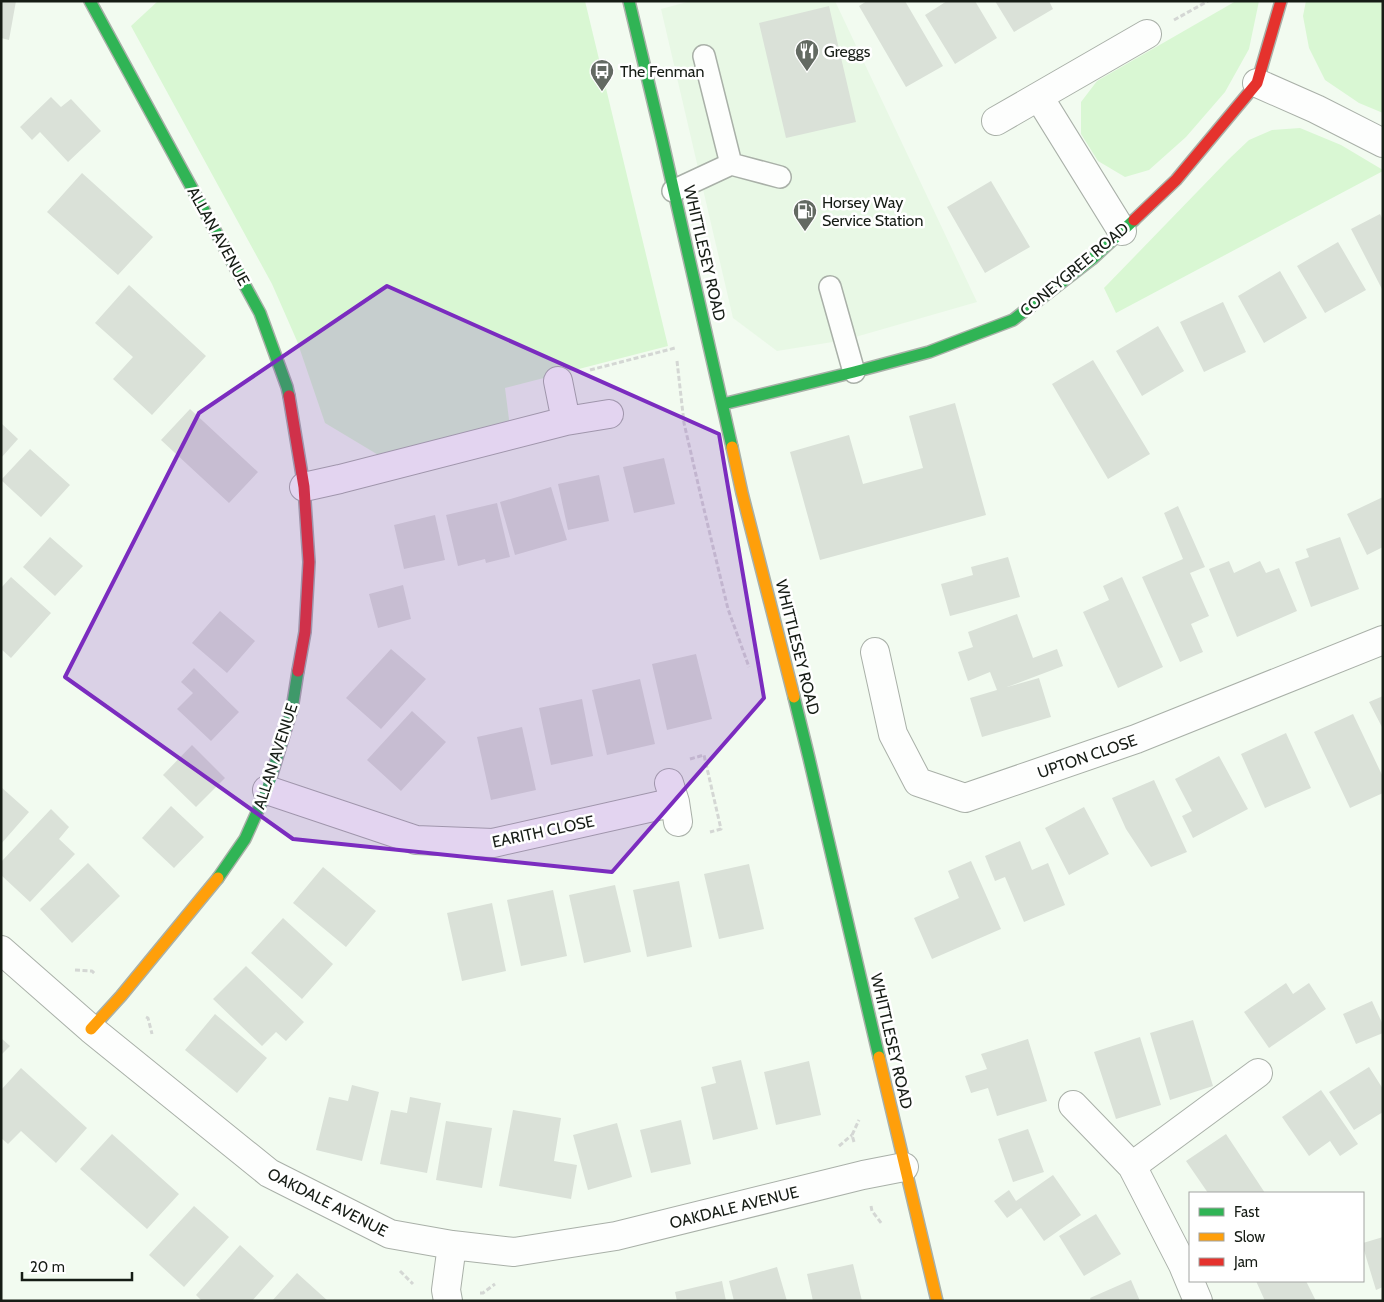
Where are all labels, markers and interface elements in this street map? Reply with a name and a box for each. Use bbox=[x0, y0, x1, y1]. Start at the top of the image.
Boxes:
restaurant icon: Greggs bbox=[794, 38, 820, 72]
place label: Greggs bbox=[824, 42, 871, 61]
bus stop icon: The Fenman bbox=[589, 58, 615, 92]
place label: The Fenman bbox=[620, 62, 704, 81]
street label: WHITTLESEY ROAD bbox=[680, 183, 729, 323]
street label: ALLAN AVENUE bbox=[184, 184, 254, 289]
place label: Horsey Way Service Station bbox=[822, 193, 923, 230]
fuel station icon: Horsey Way Service Station bbox=[792, 198, 818, 232]
street label: CONEYGREE ROAD bbox=[1016, 218, 1132, 320]
street label: WHITTLESEY ROAD bbox=[772, 578, 823, 717]
street label: ALLAN AVENUE bbox=[249, 701, 302, 811]
street label: UPTON CLOSE bbox=[1035, 731, 1140, 782]
street label: EARITH CLOSE bbox=[490, 811, 596, 852]
street label: WHITTLESEY ROAD bbox=[867, 971, 916, 1111]
street label: OAKDALE AVENUE bbox=[265, 1164, 391, 1241]
street label: OAKDALE AVENUE bbox=[668, 1182, 801, 1233]
legend bbox=[1189, 1192, 1364, 1282]
text: Fast bbox=[1234, 1203, 1259, 1221]
text: Slow bbox=[1234, 1228, 1265, 1246]
scale bar bbox=[22, 1250, 132, 1282]
text: Jam bbox=[1233, 1253, 1258, 1271]
text: 20 m bbox=[30, 1258, 65, 1276]

